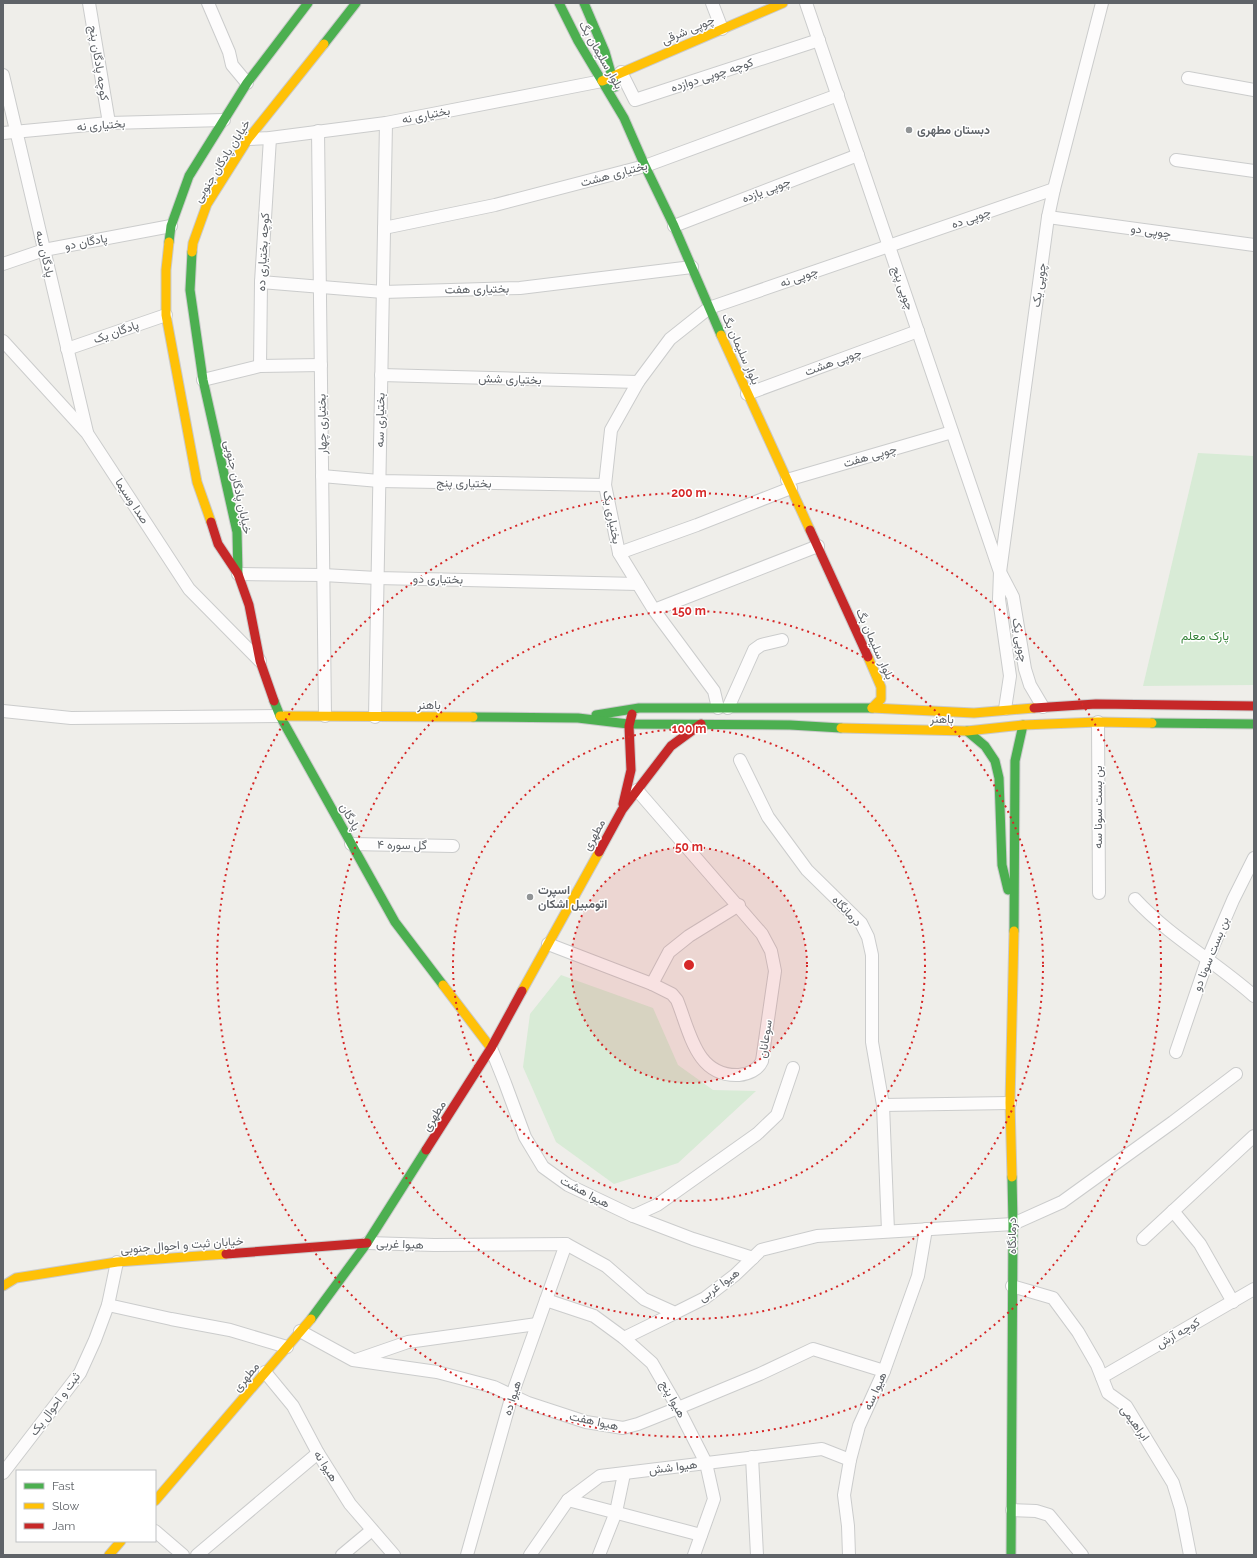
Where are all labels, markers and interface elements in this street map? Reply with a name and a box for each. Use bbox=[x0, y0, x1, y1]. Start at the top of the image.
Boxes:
street label: چوپی شرقی bbox=[659, 13, 717, 48]
street label: بلوار سلیمان بگ bbox=[575, 18, 626, 92]
street label: کوچه پادگان پنج bbox=[84, 24, 112, 102]
street label: کوچه چوپی دوازده bbox=[669, 55, 755, 96]
street label: بختیاری نه bbox=[401, 103, 451, 128]
street label: بختیاری نه bbox=[76, 116, 126, 135]
street label: خیابان پادگان جنوبی bbox=[191, 117, 254, 206]
place label: دبستان مطهری bbox=[917, 123, 990, 138]
marker: دبستان مطهری bbox=[904, 125, 914, 135]
street label: بختیاری هشت bbox=[579, 158, 649, 191]
street label: چوپی یازده bbox=[740, 174, 793, 207]
street label: چوپی ده bbox=[949, 205, 993, 232]
street label: کوچه بختیاری ده bbox=[254, 212, 273, 292]
street label: چوپی دو bbox=[1130, 221, 1172, 242]
street label: پادگان سه bbox=[32, 229, 57, 279]
street label: پادگان دو bbox=[63, 231, 109, 254]
street label: چوپی یک bbox=[1029, 262, 1050, 308]
street label: چوپی نه bbox=[778, 264, 820, 291]
street label: چوپی پنج bbox=[887, 264, 917, 313]
street label: بختیاری هفت bbox=[445, 281, 509, 298]
street label: بلوار سلیمان بگ bbox=[718, 311, 763, 387]
street label: پادگان یک bbox=[91, 318, 141, 347]
street label: چوپی هشت bbox=[803, 345, 864, 380]
street label: بختیاری شش bbox=[478, 371, 542, 388]
street label: بختیاری سه bbox=[373, 392, 388, 448]
street label: بختیاری چهار bbox=[314, 394, 331, 455]
street label: خیابان پادگان جنوبی bbox=[220, 439, 255, 535]
street label: چوپی هفت bbox=[842, 442, 899, 471]
street label: صدا وسیما bbox=[111, 476, 152, 527]
street label: بختیاری پنج bbox=[436, 476, 492, 492]
text: 200 m bbox=[671, 486, 707, 500]
street label: بختیاری یک bbox=[599, 489, 624, 545]
street label: بختیاری دو bbox=[413, 572, 463, 587]
text: 150 m bbox=[672, 604, 706, 618]
street label: بلوار سلیمان بگ bbox=[852, 606, 897, 682]
street label: چوپی یک bbox=[1008, 617, 1031, 663]
park label: پارک معلم bbox=[1181, 629, 1229, 644]
street label: باهنر bbox=[416, 698, 441, 713]
street label: باهنر bbox=[929, 712, 954, 727]
text: 100 m bbox=[672, 722, 706, 736]
street label: بن بست سونا سه bbox=[1091, 765, 1106, 849]
street label: پادگان bbox=[336, 801, 363, 834]
street label: مطهری bbox=[580, 817, 609, 854]
street label: گل سوره ۴ bbox=[377, 838, 427, 853]
text: 50 m bbox=[675, 840, 703, 854]
place label: اسپرت اتومبیل اشکان bbox=[538, 883, 607, 912]
marker: اسپرت اتومبیل اشکان bbox=[525, 892, 535, 902]
street label: درمانگاه bbox=[829, 893, 865, 930]
street label: بن بست سونا دو bbox=[1190, 915, 1233, 993]
centre of rings bbox=[682, 958, 696, 972]
street label: سوعانان bbox=[755, 1019, 776, 1059]
street label: مطهری bbox=[419, 1098, 450, 1134]
street label: هیوا هشت bbox=[557, 1173, 612, 1212]
street label: درمانگاه bbox=[1005, 1217, 1020, 1254]
street label: خیابان ثبت و احوال جنوبی bbox=[120, 1234, 244, 1257]
street label: هیوا غربی bbox=[376, 1236, 424, 1253]
street label: هیوا غربی bbox=[696, 1265, 743, 1305]
street label: کوچه آرش bbox=[1154, 1315, 1203, 1352]
street label: مطهری bbox=[230, 1360, 263, 1395]
street label: ثبت و احوال یک bbox=[27, 1370, 84, 1439]
street label: هیوا سه bbox=[860, 1370, 890, 1413]
street label: هیوا پنج bbox=[655, 1378, 689, 1421]
street label: هیوا ده bbox=[500, 1379, 525, 1417]
street label: ابراهیمی bbox=[1117, 1403, 1153, 1444]
street label: هیوا هفت bbox=[568, 1409, 620, 1434]
street label: هیوا نه bbox=[310, 1448, 341, 1485]
street label: هیوا شش bbox=[648, 1457, 698, 1478]
legend bbox=[16, 1470, 156, 1542]
text: Fast bbox=[52, 1479, 75, 1493]
text: Slow bbox=[52, 1499, 79, 1513]
text: Jam bbox=[52, 1519, 75, 1533]

